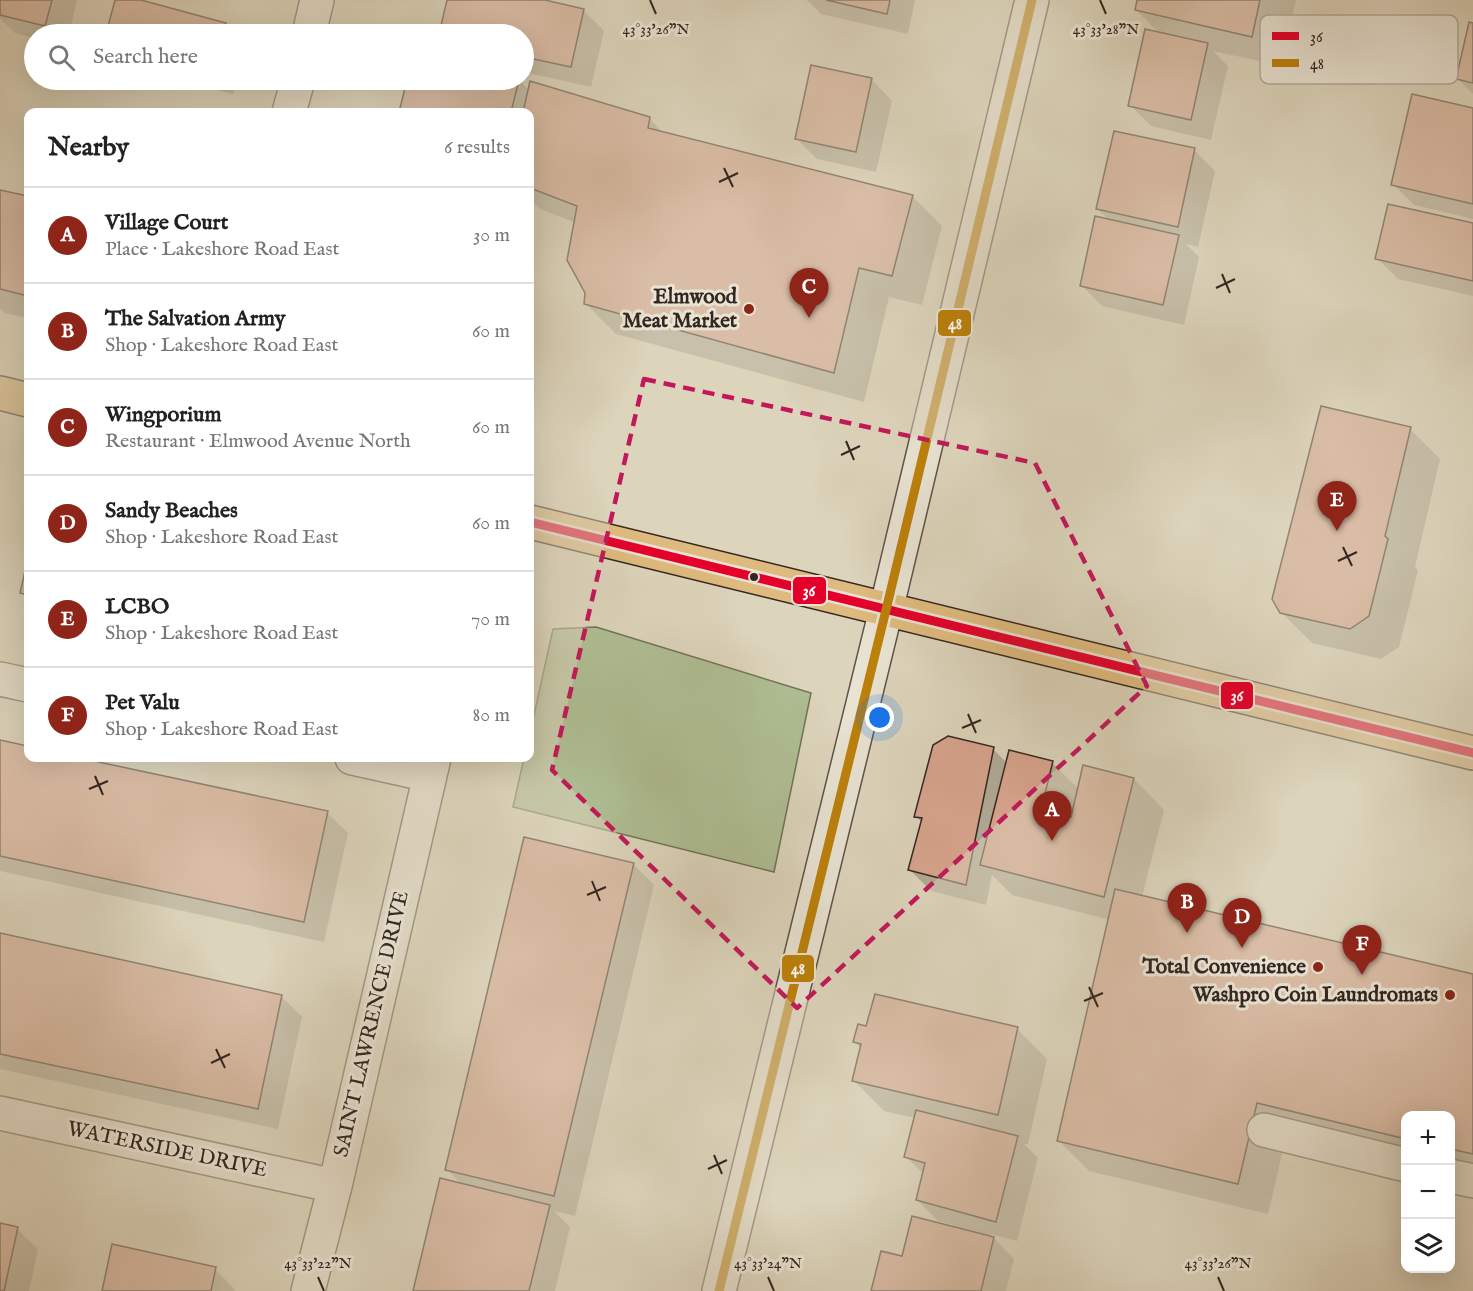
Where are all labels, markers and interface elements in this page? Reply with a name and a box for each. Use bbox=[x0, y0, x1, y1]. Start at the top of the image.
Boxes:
legend bbox=[1260, 15, 1458, 84]
text: 43°33'26"N bbox=[623, 20, 689, 39]
text: 43°33'28"N bbox=[1073, 20, 1139, 39]
search box bbox=[24, 24, 534, 90]
text: 36 bbox=[1310, 28, 1323, 48]
icon: search bbox=[45, 41, 78, 74]
text: Search here bbox=[93, 43, 198, 71]
text: 48 bbox=[1310, 55, 1324, 75]
text: Nearby bbox=[48, 131, 129, 164]
text: 6 results bbox=[444, 135, 510, 160]
text: Village Court bbox=[105, 209, 228, 237]
text: A bbox=[61, 223, 74, 248]
text: 30 m bbox=[473, 223, 510, 248]
text: Place · Lakeshore Road East bbox=[105, 237, 339, 262]
pin: C bbox=[790, 268, 828, 318]
place label: Elmwood Meat Market bbox=[623, 284, 738, 335]
marker: Elmwood Meat Market bbox=[742, 302, 756, 316]
text: The Salvation Army bbox=[105, 305, 286, 333]
line badge: 48 bbox=[937, 309, 972, 337]
text: 48 bbox=[948, 315, 962, 335]
text: B bbox=[61, 319, 74, 344]
text: 60 m bbox=[472, 319, 510, 344]
text: Shop · Lakeshore Road East bbox=[105, 333, 338, 358]
text: Wingporium bbox=[105, 401, 221, 429]
text: C bbox=[60, 415, 75, 440]
text: 60 m bbox=[472, 415, 510, 440]
text: Restaurant · Elmwood Avenue North bbox=[105, 429, 411, 454]
pin: E bbox=[1318, 482, 1356, 531]
text: Sandy Beaches bbox=[105, 497, 238, 525]
text: D bbox=[59, 511, 76, 536]
text: 60 m bbox=[472, 511, 510, 536]
text: Shop · Lakeshore Road East bbox=[105, 525, 338, 550]
unlabelled marker bbox=[748, 571, 760, 583]
line badge: 36 bbox=[792, 576, 827, 605]
text: 36 bbox=[803, 582, 817, 602]
text: LCBO bbox=[105, 593, 169, 621]
text: E bbox=[61, 607, 74, 632]
text: 70 m bbox=[471, 607, 510, 632]
text: Shop · Lakeshore Road East bbox=[105, 621, 338, 646]
line badge: 36 bbox=[1220, 681, 1254, 710]
text: 36 bbox=[1231, 687, 1245, 707]
text: Pet Valu bbox=[105, 689, 180, 717]
text: F bbox=[61, 703, 74, 728]
text: 80 m bbox=[473, 703, 510, 728]
your location bbox=[865, 703, 894, 732]
text: Shop · Lakeshore Road East bbox=[105, 717, 338, 742]
pin: A bbox=[1032, 792, 1072, 841]
pin: B bbox=[1168, 884, 1206, 933]
street label: SAINT LAWRENCE DRIVE bbox=[328, 888, 416, 1160]
pin: D bbox=[1222, 898, 1262, 948]
pin: F bbox=[1342, 926, 1382, 975]
line badge: 48 bbox=[781, 954, 815, 983]
place label: Total Convenience bbox=[1141, 954, 1306, 981]
text: 48 bbox=[791, 960, 805, 980]
marker: Total Convenience bbox=[1311, 960, 1325, 974]
place label: Washpro Coin Laundromats bbox=[1192, 982, 1438, 1009]
marker: Washpro Coin Laundromats bbox=[1443, 988, 1457, 1002]
map controls bbox=[1401, 1111, 1455, 1273]
button: + bbox=[1401, 1111, 1455, 1165]
street label: WATERSIDE DRIVE bbox=[65, 1116, 269, 1184]
button: − bbox=[1401, 1165, 1455, 1219]
button: layers bbox=[1401, 1219, 1455, 1273]
text: 43°33'22"N bbox=[284, 1254, 352, 1273]
text: 43°33'24"N bbox=[734, 1254, 802, 1273]
text: 43°33'26"N bbox=[1185, 1254, 1251, 1273]

